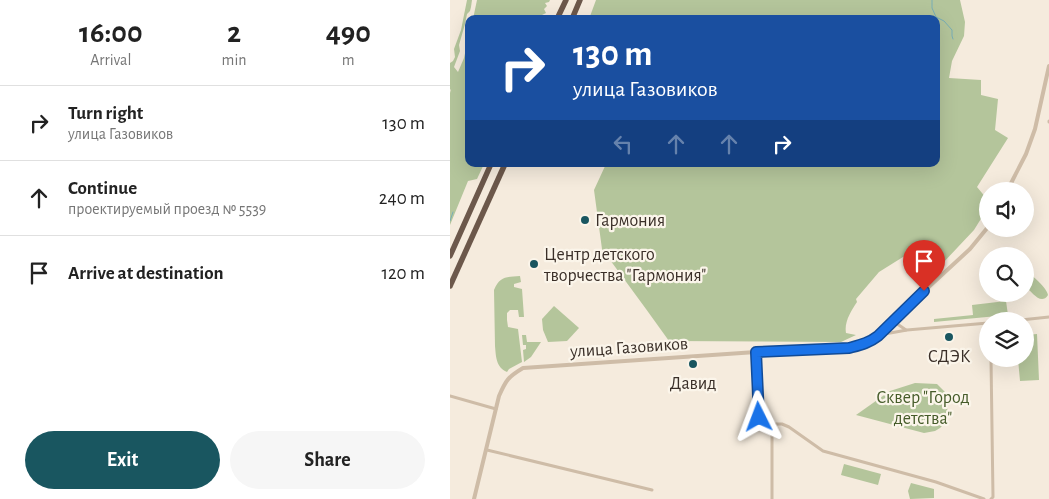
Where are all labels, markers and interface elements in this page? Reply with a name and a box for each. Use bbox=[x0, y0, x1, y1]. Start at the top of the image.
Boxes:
text: 16:00 bbox=[79, 18, 143, 48]
text: 2 bbox=[227, 18, 241, 48]
text: 490 bbox=[326, 18, 371, 48]
icon: right bbox=[490, 35, 555, 100]
text: 130 m bbox=[573, 37, 652, 72]
text: Arrival bbox=[90, 52, 131, 68]
text: min bbox=[222, 52, 247, 68]
text: m bbox=[342, 52, 355, 68]
text: улица Газовиков bbox=[573, 78, 718, 100]
text: Turn right bbox=[68, 104, 143, 123]
icon: right bbox=[25, 109, 53, 137]
text: 130 m bbox=[382, 114, 425, 133]
text: улица Газовиков bbox=[68, 126, 173, 142]
icon: left bbox=[609, 130, 637, 158]
icon: ahead bbox=[662, 130, 690, 158]
icon: ahead bbox=[715, 130, 743, 158]
icon: right bbox=[768, 130, 796, 158]
text: Continue bbox=[68, 179, 137, 198]
map controls bbox=[979, 182, 1034, 367]
button: sound bbox=[979, 182, 1034, 237]
icon: ahead bbox=[25, 184, 53, 212]
text: 240 m bbox=[379, 189, 425, 208]
text: проектируемый проезд № 5539 bbox=[68, 201, 266, 217]
place label: Гармония bbox=[595, 212, 665, 230]
marker: Гармония bbox=[579, 214, 591, 226]
pin bbox=[903, 240, 945, 291]
place label: Центр детского творчества "Гармония" bbox=[543, 246, 706, 285]
icon: arrive bbox=[910, 247, 938, 275]
button: search bbox=[979, 247, 1034, 302]
marker: Центр детского творчества "Гармония" bbox=[528, 258, 540, 270]
icon: arrive bbox=[25, 259, 53, 287]
text: Arrive at destination bbox=[68, 264, 224, 283]
text: 120 m bbox=[381, 264, 425, 283]
button: layers bbox=[979, 312, 1034, 367]
marker: СДЭК bbox=[943, 331, 955, 343]
street label: улица Газовиков bbox=[568, 335, 689, 361]
place label: СДЭК bbox=[928, 348, 971, 366]
marker: Давид bbox=[687, 358, 699, 370]
place label: Давид bbox=[670, 375, 716, 393]
park label: Сквер "Город детства" bbox=[876, 389, 970, 428]
position arrow bbox=[732, 390, 784, 442]
button: Exit bbox=[25, 431, 220, 489]
button: Share bbox=[230, 431, 425, 489]

